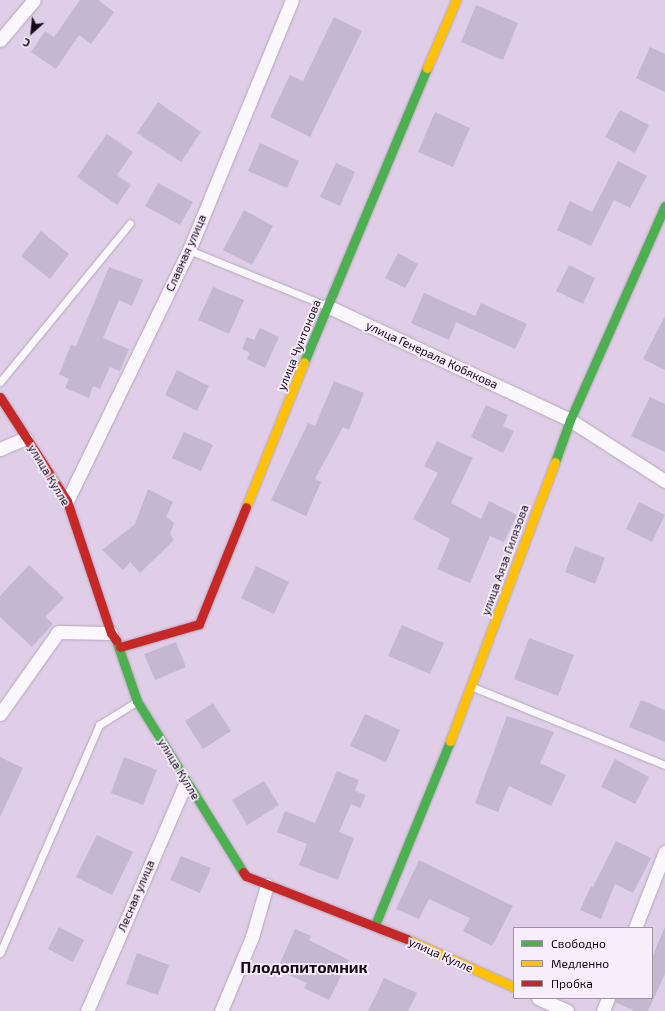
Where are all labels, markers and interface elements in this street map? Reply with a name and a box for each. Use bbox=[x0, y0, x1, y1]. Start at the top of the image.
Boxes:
north arrow bbox=[12, 12, 52, 52]
text: С bbox=[20, 36, 32, 50]
street label: Славная улица bbox=[163, 212, 209, 294]
street label: улица Чунтонова bbox=[274, 297, 324, 393]
street label: улица Генерала Кобякова bbox=[364, 318, 500, 392]
street label: улица Кулле bbox=[25, 442, 73, 508]
street label: улица Аяза Гилязова bbox=[478, 503, 532, 617]
street label: улица Кулле bbox=[155, 736, 203, 802]
street label: Лесная улица bbox=[114, 858, 158, 934]
legend bbox=[513, 927, 653, 999]
street label: улица Кулле bbox=[406, 934, 476, 976]
text: Свободно bbox=[551, 936, 606, 950]
text: Медленно bbox=[551, 956, 609, 970]
district label: Плодопитомник bbox=[240, 957, 368, 977]
text: Пробка bbox=[551, 976, 593, 990]

